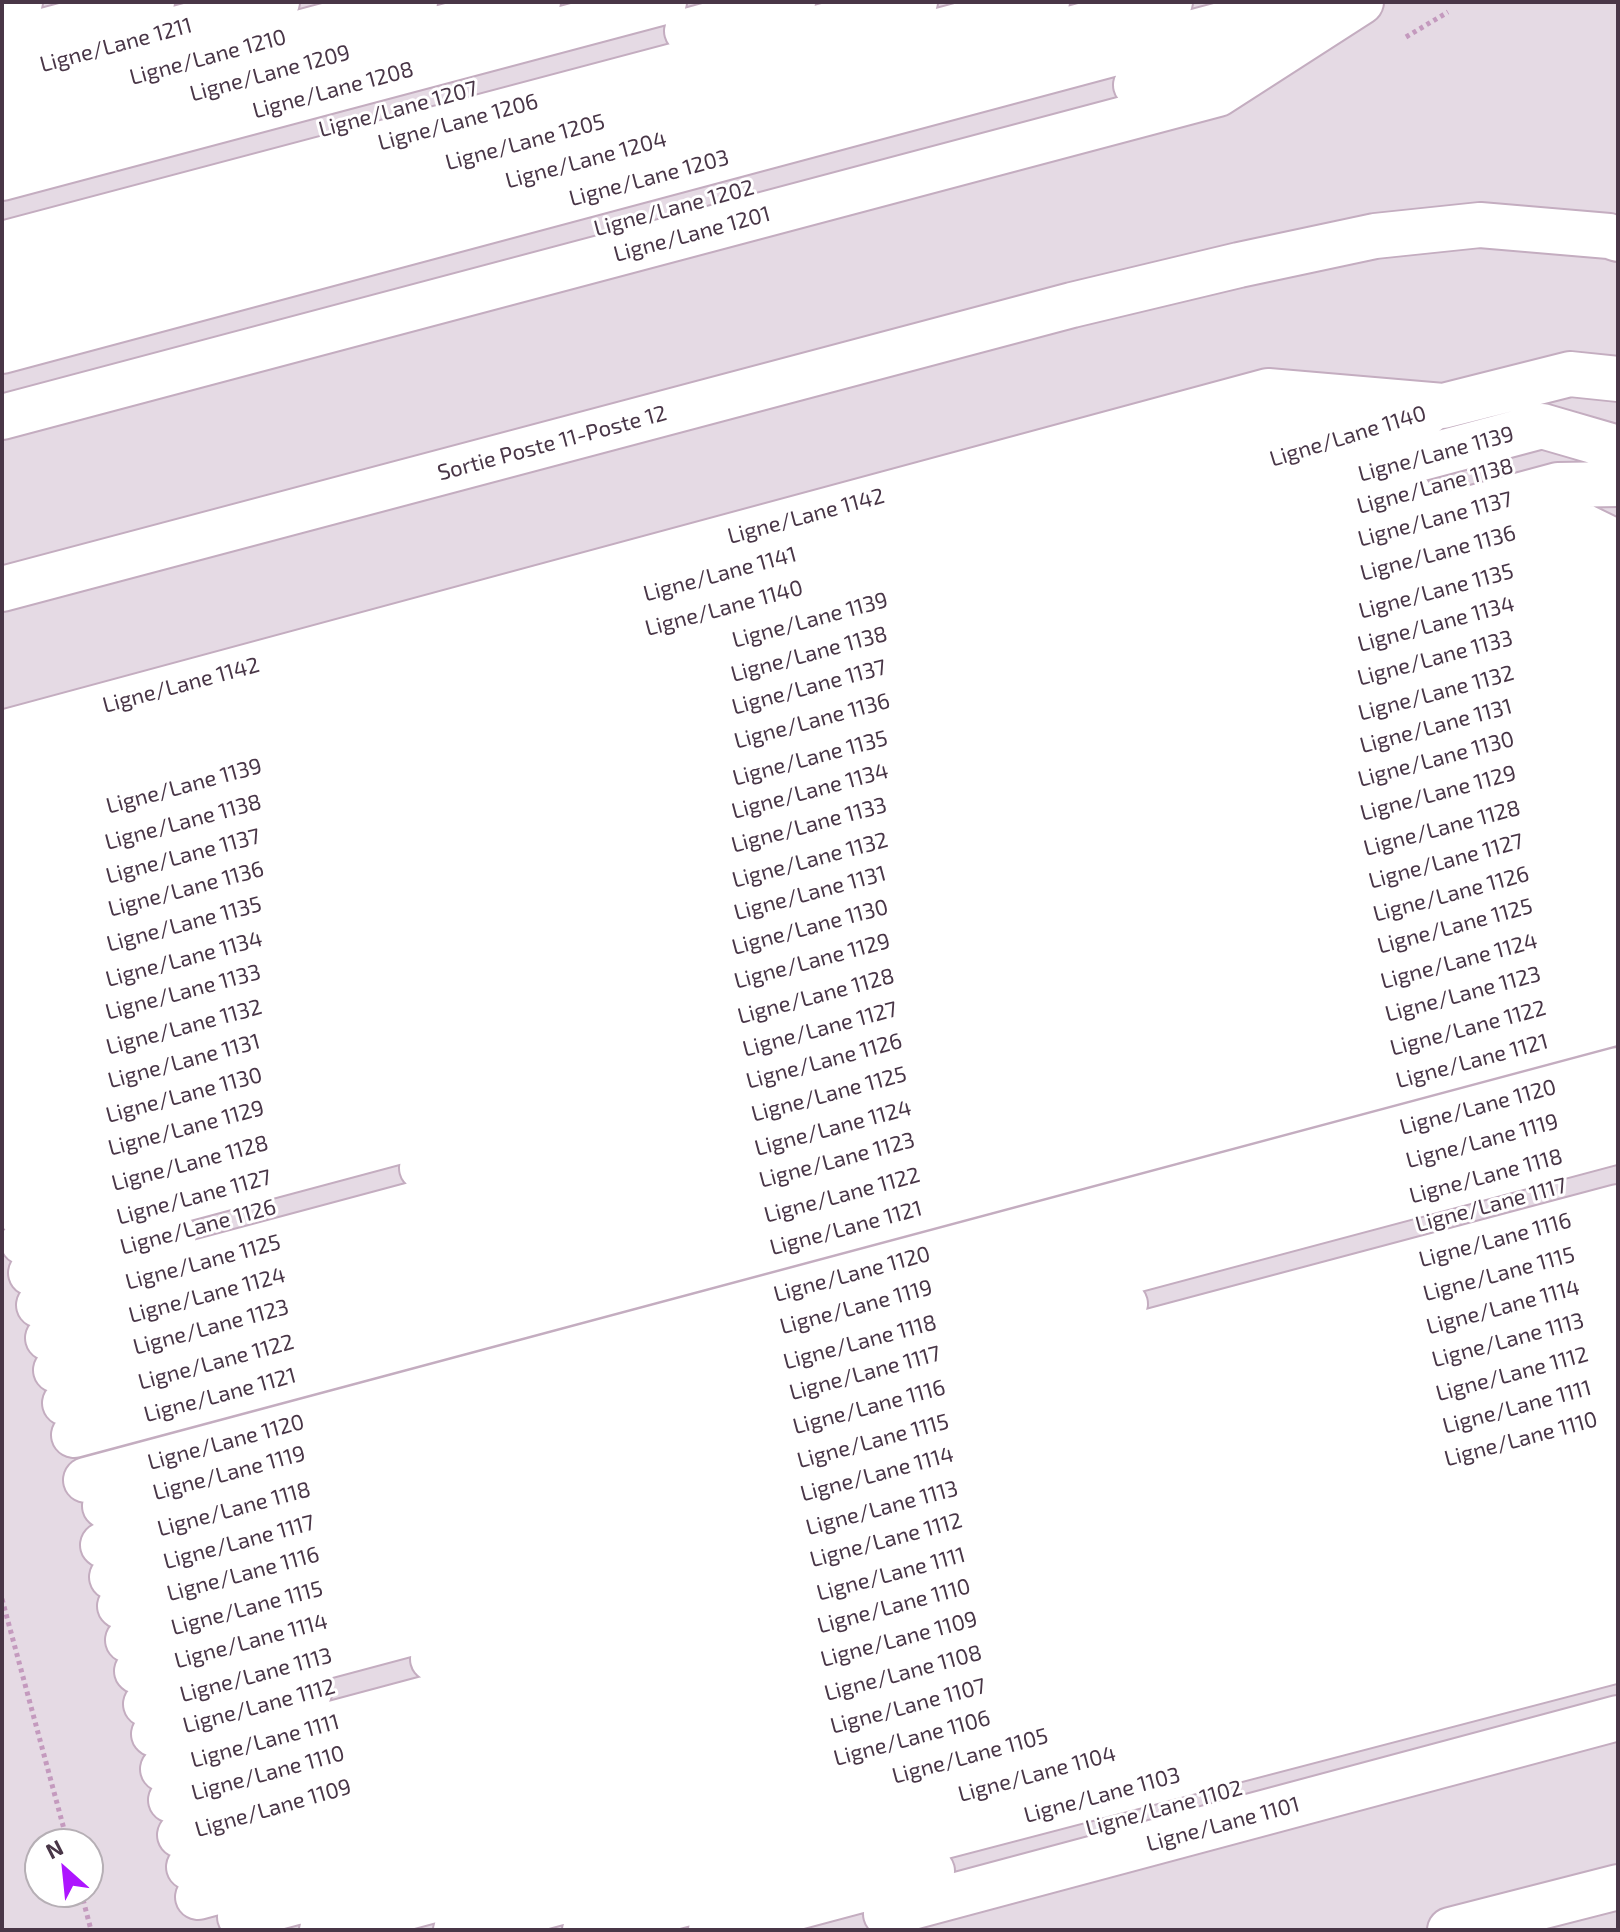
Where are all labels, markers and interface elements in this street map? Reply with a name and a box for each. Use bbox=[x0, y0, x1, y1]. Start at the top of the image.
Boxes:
street label: Ligne/Lane 1211 bbox=[37, 12, 195, 78]
street label: Ligne/Lane 1210 bbox=[127, 23, 289, 91]
street label: Ligne/Lane 1209 bbox=[187, 39, 353, 107]
street label: Ligne/Lane 1208 bbox=[250, 56, 416, 124]
street label: Ligne/Lane 1207 bbox=[316, 75, 480, 143]
street label: Ligne/Lane 1206 bbox=[375, 88, 541, 156]
street label: Ligne/Lane 1205 bbox=[442, 108, 608, 176]
street label: Ligne/Lane 1204 bbox=[503, 126, 669, 194]
street label: Ligne/Lane 1203 bbox=[566, 144, 732, 212]
street label: Ligne/Lane 1202 bbox=[591, 174, 757, 242]
street label: Ligne/Lane 1201 bbox=[611, 200, 773, 268]
street label: Sortie Poste 11-Poste 12 bbox=[435, 400, 669, 486]
street label: Ligne/Lane 1140 bbox=[1267, 400, 1429, 472]
street label: Ligne/Lane 1139 bbox=[1355, 421, 1517, 487]
street label: Ligne/Lane 1138 bbox=[1354, 452, 1516, 520]
street label: Ligne/Lane 1142 bbox=[725, 482, 887, 550]
street label: Ligne/Lane 1137 bbox=[1355, 486, 1515, 552]
street label: Ligne/Lane 1136 bbox=[1357, 520, 1519, 586]
street label: Ligne/Lane 1141 bbox=[640, 541, 800, 607]
street label: Ligne/Lane 1135 bbox=[1356, 558, 1516, 624]
street label: Ligne/Lane 1140 bbox=[642, 574, 806, 642]
street label: Ligne/Lane 1139 bbox=[729, 587, 891, 653]
street label: Ligne/Lane 1134 bbox=[1355, 590, 1517, 658]
street label: Ligne/Lane 1138 bbox=[728, 620, 890, 688]
street label: Ligne/Lane 1133 bbox=[1354, 625, 1516, 691]
street label: Ligne/Lane 1142 bbox=[100, 651, 262, 719]
street label: Ligne/Lane 1137 bbox=[729, 654, 889, 720]
street label: Ligne/Lane 1132 bbox=[1355, 660, 1517, 726]
street label: Ligne/Lane 1136 bbox=[731, 688, 893, 754]
street label: Ligne/Lane 1131 bbox=[1357, 693, 1515, 759]
street label: Ligne/Lane 1135 bbox=[730, 725, 890, 791]
street label: Ligne/Lane 1130 bbox=[1355, 725, 1517, 793]
street label: Ligne/Lane 1139 bbox=[103, 753, 265, 819]
street label: Ligne/Lane 1134 bbox=[729, 757, 891, 825]
street label: Ligne/Lane 1129 bbox=[1357, 759, 1519, 827]
street label: Ligne/Lane 1138 bbox=[102, 788, 264, 856]
street label: Ligne/Lane 1133 bbox=[728, 792, 890, 858]
street label: Ligne/Lane 1128 bbox=[1361, 794, 1523, 862]
street label: Ligne/Lane 1137 bbox=[103, 823, 263, 889]
street label: Ligne/Lane 1132 bbox=[729, 827, 891, 893]
street label: Ligne/Lane 1127 bbox=[1366, 828, 1526, 894]
street label: Ligne/Lane 1136 bbox=[105, 856, 267, 922]
street label: Ligne/Lane 1131 bbox=[731, 860, 889, 926]
street label: Ligne/Lane 1126 bbox=[1370, 860, 1532, 928]
street label: Ligne/Lane 1135 bbox=[104, 891, 264, 957]
street label: Ligne/Lane 1130 bbox=[729, 893, 891, 961]
street label: Ligne/Lane 1125 bbox=[1375, 893, 1535, 959]
street label: Ligne/Lane 1134 bbox=[103, 925, 265, 993]
street label: Ligne/Lane 1129 bbox=[731, 927, 893, 995]
street label: Ligne/Lane 1124 bbox=[1378, 927, 1540, 995]
street label: Ligne/Lane 1133 bbox=[102, 959, 264, 1025]
street label: Ligne/Lane 1123 bbox=[1382, 961, 1544, 1027]
street label: Ligne/Lane 1128 bbox=[735, 962, 897, 1030]
street label: Ligne/Lane 1132 bbox=[103, 994, 265, 1060]
street label: Ligne/Lane 1122 bbox=[1387, 995, 1549, 1061]
street label: Ligne/Lane 1127 bbox=[740, 996, 900, 1062]
street label: Ligne/Lane 1126 bbox=[743, 1027, 905, 1095]
street label: Ligne/Lane 1131 bbox=[105, 1028, 263, 1094]
street label: Ligne/Lane 1121 bbox=[1393, 1028, 1551, 1094]
street label: Ligne/Lane 1130 bbox=[103, 1061, 265, 1129]
street label: Ligne/Lane 1125 bbox=[749, 1061, 909, 1127]
street label: Ligne/Lane 1120 bbox=[1397, 1073, 1559, 1141]
street label: Ligne/Lane 1129 bbox=[105, 1094, 267, 1162]
street label: Ligne/Lane 1124 bbox=[752, 1094, 914, 1162]
street label: Ligne/Lane 1119 bbox=[1403, 1108, 1561, 1174]
street label: Ligne/Lane 1123 bbox=[756, 1127, 918, 1193]
street label: Ligne/Lane 1128 bbox=[109, 1129, 271, 1197]
street label: Ligne/Lane 1118 bbox=[1407, 1143, 1565, 1209]
street label: Ligne/Lane 1122 bbox=[761, 1162, 923, 1228]
street label: Ligne/Lane 1127 bbox=[114, 1164, 274, 1230]
street label: Ligne/Lane 1117 bbox=[1413, 1172, 1569, 1238]
street label: Ligne/Lane 1126 bbox=[117, 1193, 279, 1261]
street label: Ligne/Lane 1121 bbox=[767, 1195, 925, 1261]
street label: Ligne/Lane 1116 bbox=[1416, 1207, 1574, 1273]
street label: Ligne/Lane 1125 bbox=[123, 1229, 283, 1295]
street label: Ligne/Lane 1120 bbox=[771, 1240, 933, 1308]
street label: Ligne/Lane 1115 bbox=[1420, 1241, 1578, 1307]
street label: Ligne/Lane 1124 bbox=[126, 1261, 288, 1329]
street label: Ligne/Lane 1119 bbox=[777, 1274, 935, 1340]
street label: Ligne/Lane 1114 bbox=[1423, 1274, 1583, 1340]
street label: Ligne/Lane 1123 bbox=[130, 1294, 292, 1360]
street label: Ligne/Lane 1113 bbox=[1429, 1307, 1587, 1373]
street label: Ligne/Lane 1118 bbox=[781, 1309, 939, 1375]
street label: Ligne/Lane 1122 bbox=[135, 1329, 297, 1395]
street label: Ligne/Lane 1117 bbox=[787, 1340, 943, 1406]
street label: Ligne/Lane 1112 bbox=[1433, 1341, 1591, 1407]
street label: Ligne/Lane 1121 bbox=[141, 1362, 299, 1428]
street label: Ligne/Lane 1116 bbox=[790, 1374, 948, 1440]
street label: Ligne/Lane 1111 bbox=[1440, 1374, 1594, 1440]
street label: Ligne/Lane 1110 bbox=[1442, 1406, 1600, 1472]
street label: Ligne/Lane 1120 bbox=[145, 1408, 307, 1476]
street label: Ligne/Lane 1115 bbox=[794, 1408, 952, 1474]
street label: Ligne/Lane 1119 bbox=[150, 1440, 308, 1506]
street label: Ligne/Lane 1114 bbox=[797, 1441, 957, 1507]
street label: Ligne/Lane 1113 bbox=[803, 1475, 961, 1541]
street label: Ligne/Lane 1118 bbox=[155, 1476, 313, 1542]
street label: Ligne/Lane 1112 bbox=[807, 1507, 965, 1573]
street label: Ligne/Lane 1117 bbox=[161, 1509, 317, 1575]
street label: Ligne/Lane 1116 bbox=[164, 1541, 322, 1607]
street label: Ligne/Lane 1111 bbox=[814, 1541, 968, 1607]
street label: Ligne/Lane 1110 bbox=[815, 1573, 973, 1639]
street label: Ligne/Lane 1115 bbox=[168, 1575, 326, 1641]
street label: Ligne/Lane 1109 bbox=[818, 1605, 980, 1673]
street label: Ligne/Lane 1114 bbox=[171, 1608, 331, 1674]
street label: Ligne/Lane 1108 bbox=[821, 1639, 985, 1707]
street label: Ligne/Lane 1113 bbox=[177, 1642, 335, 1708]
street label: Ligne/Lane 1112 bbox=[180, 1673, 338, 1739]
street label: Ligne/Lane 1107 bbox=[827, 1673, 989, 1739]
street label: Ligne/Lane 1106 bbox=[831, 1704, 993, 1772]
street label: Ligne/Lane 1111 bbox=[188, 1708, 342, 1774]
street label: Ligne/Lane 1105 bbox=[889, 1722, 1051, 1790]
street label: Ligne/Lane 1110 bbox=[189, 1740, 347, 1806]
street label: Ligne/Lane 1104 bbox=[955, 1740, 1119, 1808]
street label: Ligne/Lane 1103 bbox=[1021, 1761, 1183, 1829]
street label: Ligne/Lane 1109 bbox=[192, 1773, 354, 1843]
street label: Ligne/Lane 1102 bbox=[1083, 1774, 1245, 1842]
street label: Ligne/Lane 1101 bbox=[1144, 1791, 1302, 1857]
north arrow bbox=[24, 1828, 104, 1908]
text: N bbox=[41, 1833, 67, 1864]

